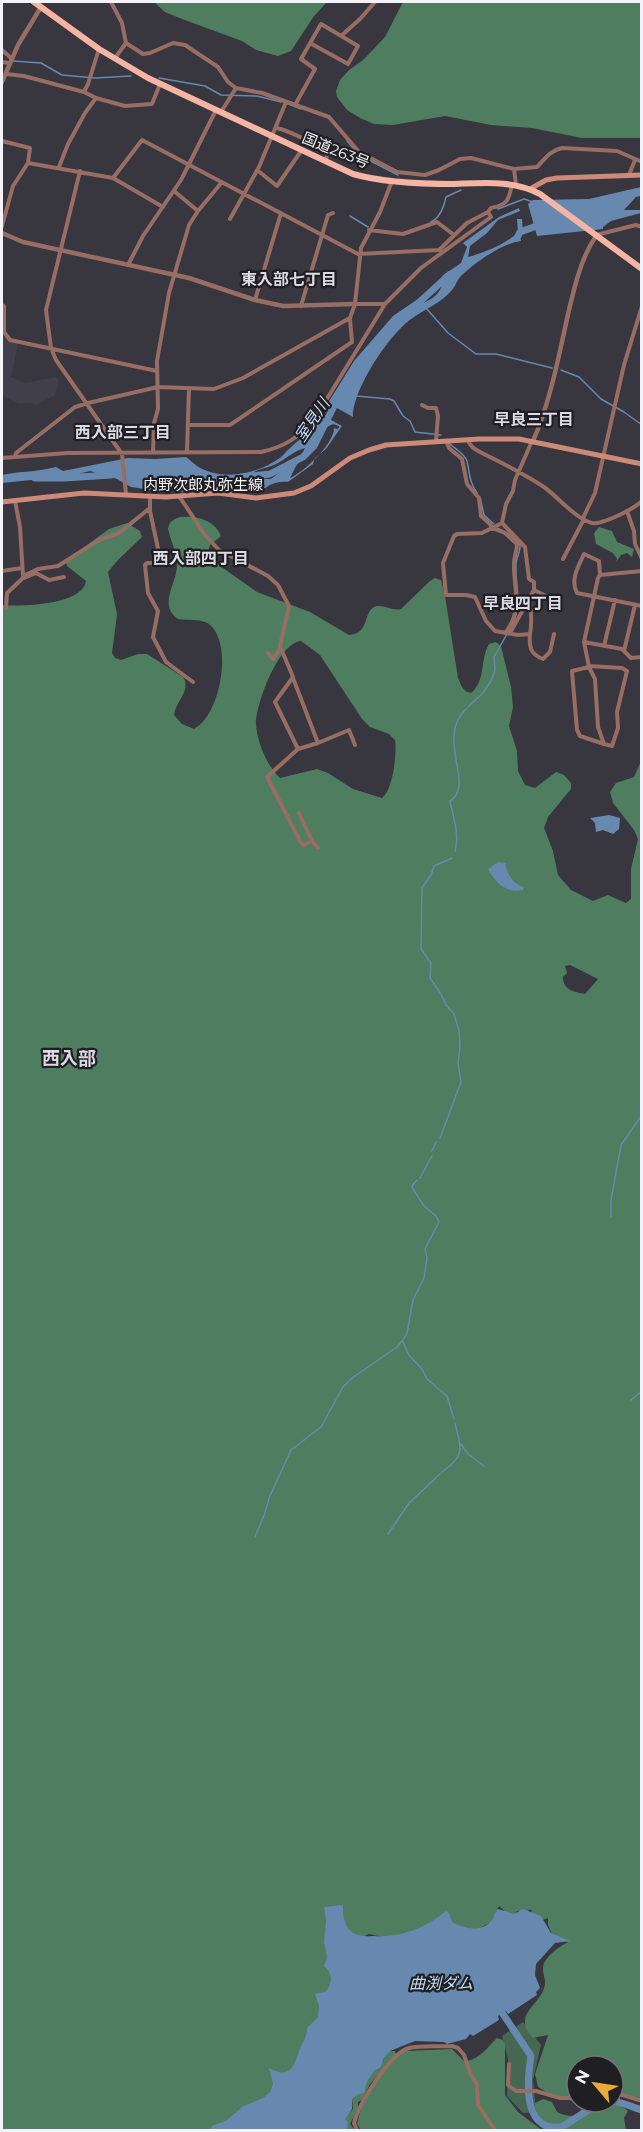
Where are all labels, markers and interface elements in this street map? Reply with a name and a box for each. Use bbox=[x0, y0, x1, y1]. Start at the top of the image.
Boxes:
street label: 国道263号 bbox=[299, 128, 373, 172]
district label: 東入部七丁目 bbox=[241, 270, 337, 289]
water label: 室見川 bbox=[291, 393, 334, 445]
district label: 早良三丁目 bbox=[494, 410, 574, 429]
district label: 西入部三丁目 bbox=[75, 423, 171, 442]
street label: 内野次郎丸弥生線 bbox=[143, 475, 263, 494]
district label: 西入部四丁目 bbox=[153, 549, 249, 568]
district label: 早良四丁目 bbox=[483, 594, 563, 613]
district label: 西入部 bbox=[42, 1048, 96, 1070]
water label: 曲渕ダム bbox=[409, 1974, 473, 1993]
north arrow bbox=[565, 2054, 625, 2114]
text: N bbox=[571, 2067, 594, 2087]

